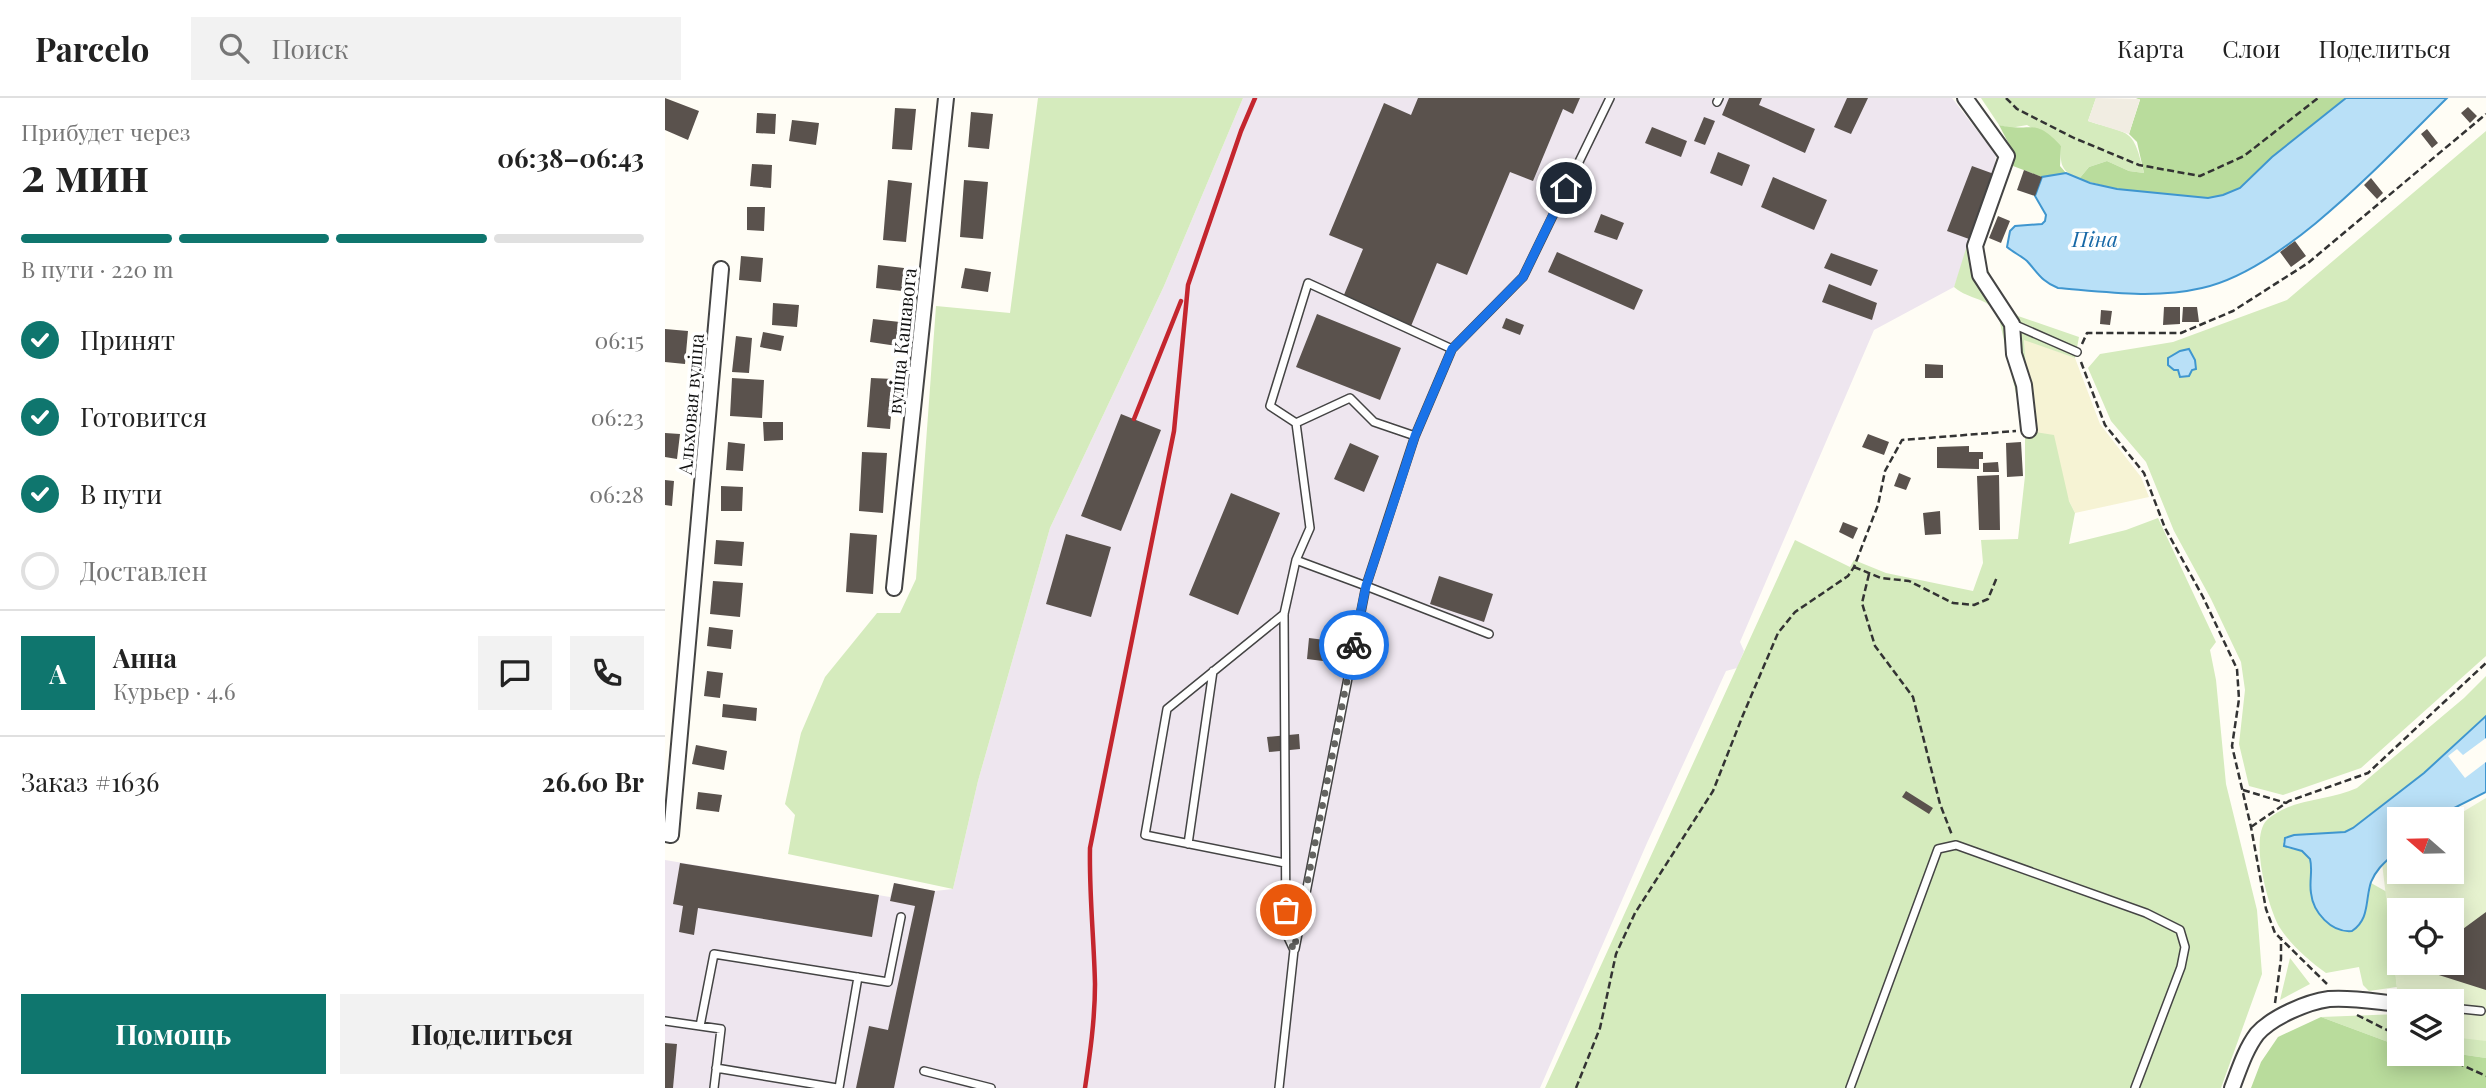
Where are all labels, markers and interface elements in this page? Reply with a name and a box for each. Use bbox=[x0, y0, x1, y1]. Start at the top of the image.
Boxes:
search box bbox=[191, 17, 681, 80]
text: Parcelo bbox=[35, 26, 149, 70]
icon: search bbox=[215, 29, 253, 67]
text: Поиск bbox=[271, 31, 349, 66]
text: Карта bbox=[2117, 32, 2184, 64]
text: Слои bbox=[2222, 32, 2281, 64]
text: Поделиться bbox=[2319, 32, 2451, 64]
text: Прибудет через bbox=[21, 116, 190, 147]
text: 06:38–06:43 bbox=[497, 140, 644, 175]
text: 2 мин bbox=[21, 142, 149, 204]
pin bbox=[1536, 158, 1596, 218]
icon: home bbox=[1547, 169, 1585, 207]
water label: Піна bbox=[2071, 224, 2118, 252]
text: В пути · 220 m bbox=[21, 253, 173, 284]
street label: вуліца Кашавога bbox=[880, 266, 922, 415]
icon: check bbox=[21, 321, 59, 359]
text: Принят bbox=[80, 322, 175, 357]
text: 06:15 bbox=[594, 324, 644, 355]
street label: Альховая вуліца bbox=[671, 332, 709, 477]
icon: check bbox=[21, 398, 59, 436]
text: Готовится bbox=[80, 399, 207, 434]
text: 06:23 bbox=[591, 401, 644, 432]
icon: check bbox=[21, 475, 59, 513]
text: В пути bbox=[80, 476, 162, 511]
text: 06:28 bbox=[589, 478, 644, 509]
text: Доставлен bbox=[80, 553, 207, 588]
courier bbox=[1319, 610, 1389, 680]
icon: bike bbox=[1335, 626, 1373, 664]
button: chat bbox=[478, 636, 552, 710]
button: phone bbox=[570, 636, 644, 710]
text: Анна bbox=[113, 640, 177, 675]
text: А bbox=[49, 656, 67, 691]
text: Курьер · 4.6 bbox=[113, 675, 236, 706]
text: Заказ #1636 bbox=[21, 764, 159, 799]
text: 26.60 Br bbox=[542, 764, 644, 799]
north arrow bbox=[2387, 807, 2464, 884]
map controls bbox=[2387, 807, 2464, 1066]
pin bbox=[1256, 880, 1316, 940]
icon: bag bbox=[1267, 891, 1305, 929]
button: locate bbox=[2387, 898, 2464, 975]
button: layers bbox=[2387, 989, 2464, 1066]
button: Помощь bbox=[21, 994, 326, 1074]
button: Поделиться bbox=[340, 994, 644, 1074]

